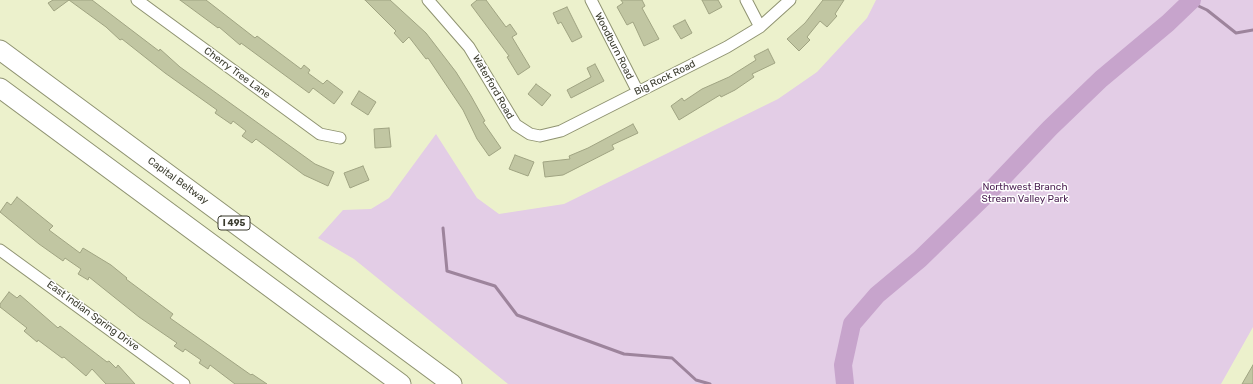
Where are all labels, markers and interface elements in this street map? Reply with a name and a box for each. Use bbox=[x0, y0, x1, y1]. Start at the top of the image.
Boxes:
street label: Woodburn Road bbox=[592, 11, 636, 81]
street label: Cherry Tree Lane bbox=[201, 45, 273, 101]
street label: Waterford Road bbox=[470, 53, 516, 121]
street label: Big Rock Road bbox=[632, 58, 698, 98]
street label: Capital Beltway bbox=[145, 155, 211, 207]
park label: Northwest Branch Stream Valley Park bbox=[982, 181, 1068, 204]
road number: I 495 bbox=[218, 216, 250, 230]
street label: East Indian Spring Drive bbox=[45, 278, 141, 354]

